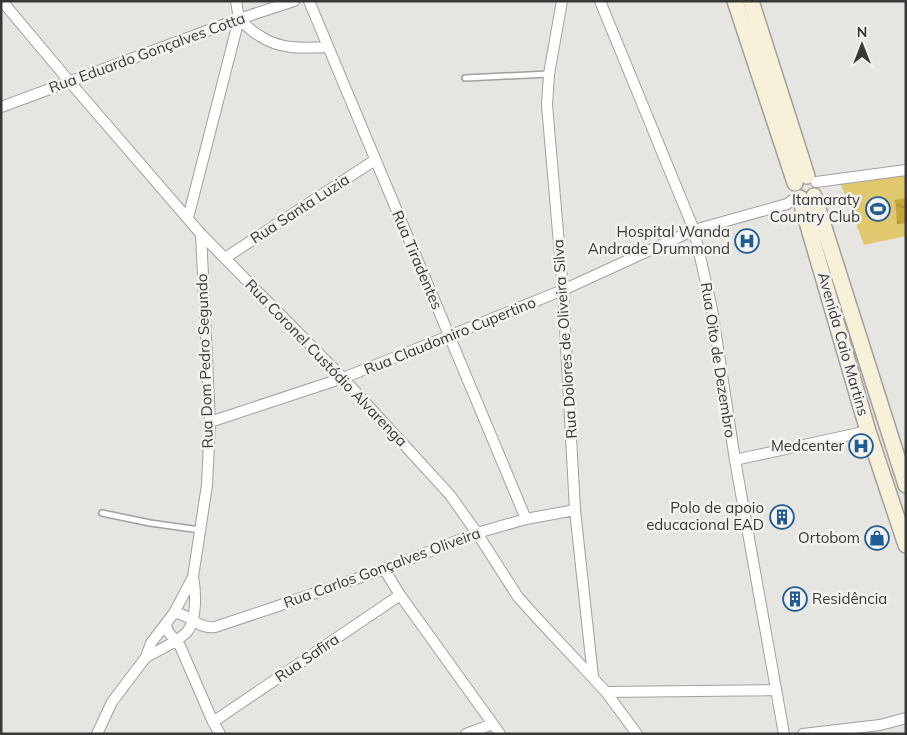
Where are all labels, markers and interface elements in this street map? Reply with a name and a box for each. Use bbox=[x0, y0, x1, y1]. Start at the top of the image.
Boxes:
street label: Rua Eduardo Gonçalves Cotta bbox=[46, 8, 248, 97]
north arrow bbox=[837, 20, 887, 70]
text: N bbox=[857, 23, 867, 41]
street label: Rua Santa Luzia bbox=[247, 169, 353, 248]
place label: Itamaraty Country Club bbox=[770, 190, 860, 226]
sports icon: Itamaraty Country Club bbox=[865, 196, 891, 222]
street label: Rua Tiradentes bbox=[388, 207, 447, 312]
place label: Hospital Wanda Andrade Drummond bbox=[588, 222, 730, 258]
hospital icon: Hospital Wanda Andrade Drummond bbox=[734, 228, 760, 254]
street label: Rua Dolores de Oliveira Silva bbox=[548, 239, 581, 439]
street label: Avenida Caio Martins bbox=[814, 270, 873, 418]
street label: Rua Dom Pedro Segundo bbox=[192, 273, 217, 449]
street label: Rua Coronel Custódio Alvarenga bbox=[241, 275, 411, 450]
street label: Rua Oito de Dezembro bbox=[697, 281, 740, 439]
street label: Rua Claudomiro Cupertino bbox=[361, 292, 538, 379]
hospital icon: Medcenter bbox=[848, 433, 874, 459]
place label: Medcenter bbox=[771, 436, 845, 455]
place label: Polo de apoio educacional EAD bbox=[646, 498, 764, 534]
building icon: Polo de apoio educacional EAD bbox=[769, 504, 795, 530]
street label: Rua Carlos Gonçalves Oliveira bbox=[281, 523, 483, 612]
shop icon: Ortobom bbox=[864, 525, 890, 551]
place label: Ortobom bbox=[798, 528, 860, 547]
building icon: Residência bbox=[782, 586, 808, 612]
place label: Residência bbox=[812, 589, 887, 608]
street label: Rua Safira bbox=[271, 629, 342, 686]

